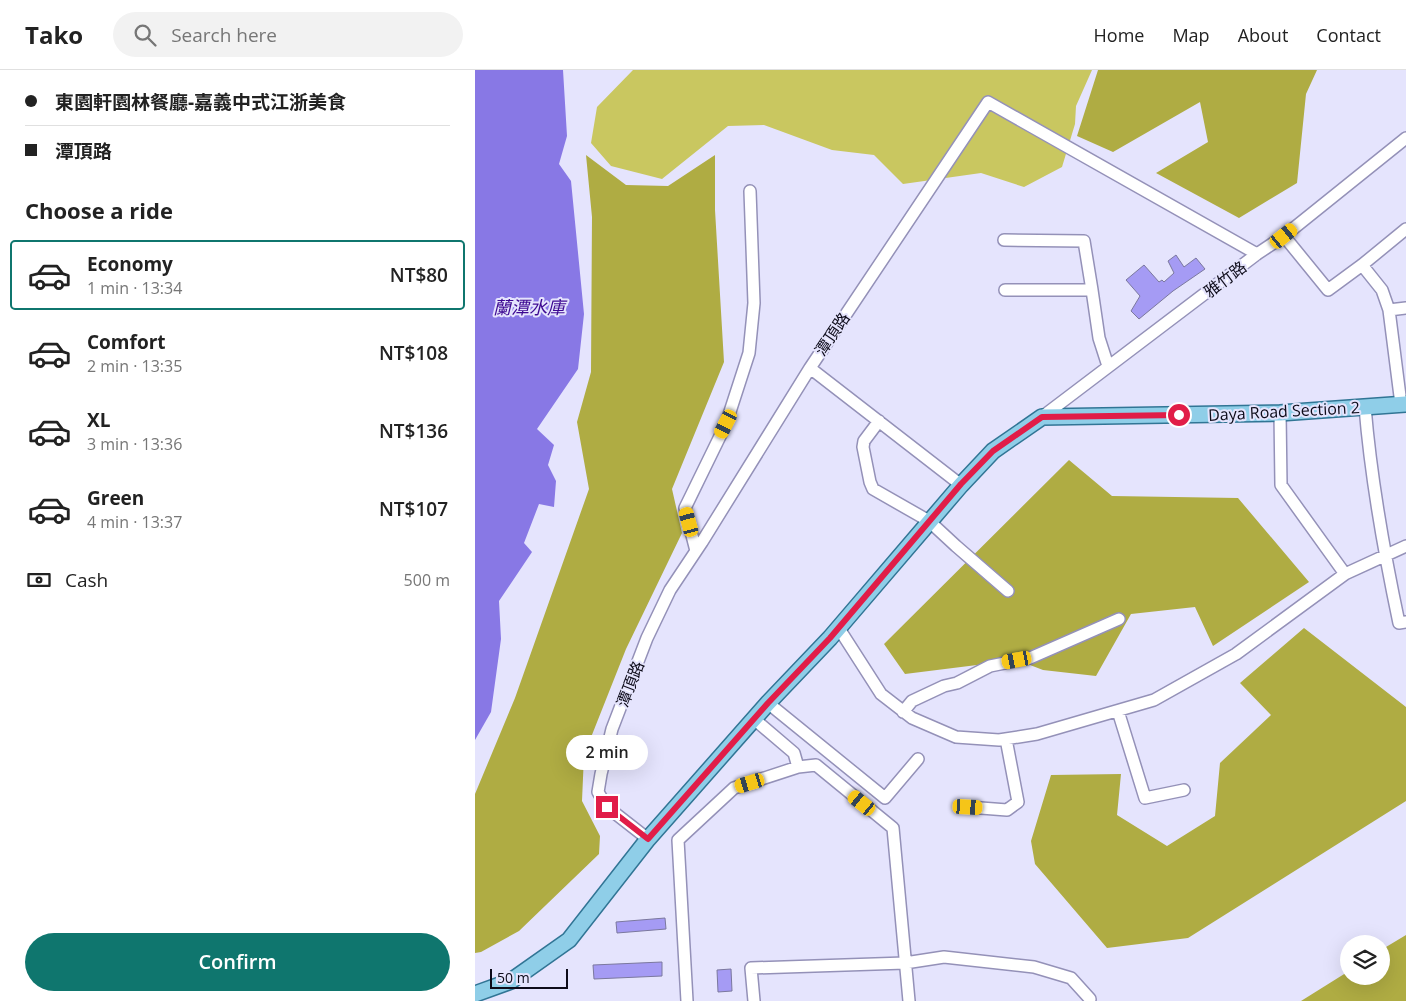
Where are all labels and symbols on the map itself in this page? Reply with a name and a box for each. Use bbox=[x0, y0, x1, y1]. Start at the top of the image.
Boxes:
car bbox=[1267, 221, 1300, 251]
street label: 雅竹路 bbox=[1199, 256, 1251, 302]
water label: 蘭潭水庫 bbox=[493, 295, 568, 319]
street label: 潭頂路 bbox=[809, 308, 855, 360]
street label: Daya Road Section 2 bbox=[1208, 396, 1360, 426]
route start bbox=[1168, 404, 1190, 426]
car bbox=[712, 407, 739, 441]
car bbox=[677, 506, 700, 538]
car bbox=[1000, 650, 1033, 670]
street label: 潭頂路 bbox=[611, 658, 649, 710]
callout: 2 min bbox=[566, 734, 648, 770]
car bbox=[733, 771, 766, 795]
car bbox=[845, 788, 878, 818]
route end bbox=[596, 796, 618, 818]
car bbox=[952, 799, 983, 815]
scale bar bbox=[490, 966, 567, 989]

